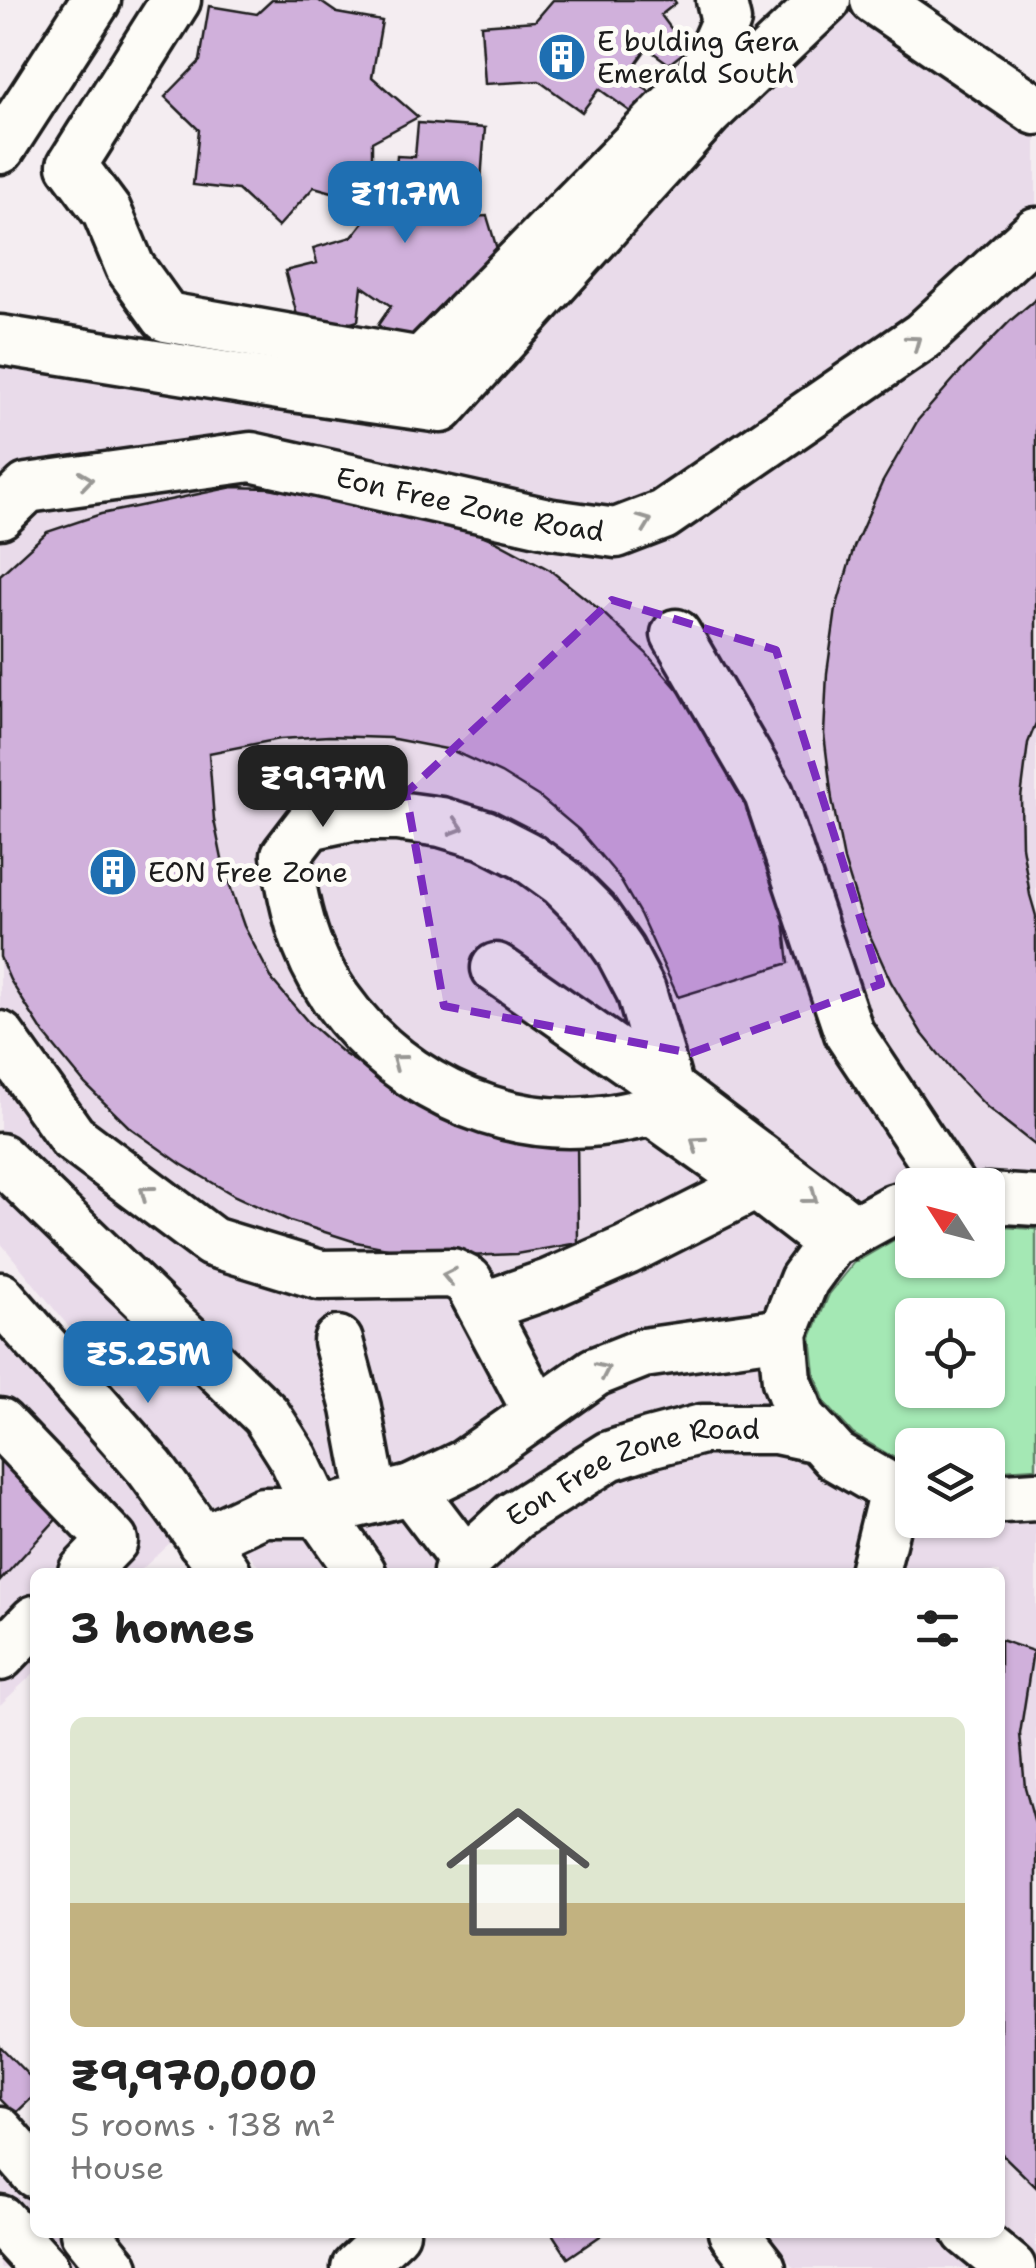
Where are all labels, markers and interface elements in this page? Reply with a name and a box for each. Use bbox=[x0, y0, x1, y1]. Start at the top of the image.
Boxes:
place label: E bulding Gera Emerald South bbox=[597, 22, 799, 92]
building icon: E bulding Gera Emerald South bbox=[536, 31, 588, 83]
pin: ₹11.7M bbox=[324, 161, 486, 246]
text: ₹11.7M bbox=[350, 172, 460, 215]
one-way arrow bbox=[903, 336, 921, 353]
street label: Eon Free Zone Road bbox=[333, 458, 607, 550]
one-way arrow bbox=[78, 470, 95, 491]
one-way arrow bbox=[635, 513, 652, 534]
pin: ₹9.97M bbox=[242, 745, 404, 830]
text: ₹9.97M bbox=[260, 756, 386, 799]
one-way arrow bbox=[448, 815, 465, 836]
building icon: EON Free Zone bbox=[87, 846, 139, 898]
place label: EON Free Zone bbox=[148, 853, 348, 891]
one-way arrow bbox=[391, 1056, 409, 1073]
one-way arrow bbox=[690, 1137, 708, 1155]
north arrow bbox=[895, 1168, 1005, 1278]
map controls bbox=[895, 1168, 1005, 1538]
one-way arrow bbox=[799, 1185, 817, 1202]
one-way arrow bbox=[139, 1187, 157, 1204]
one-way arrow bbox=[441, 1267, 458, 1288]
button: locate bbox=[895, 1298, 1005, 1408]
pin: ₹5.25M bbox=[67, 1321, 229, 1406]
text: ₹5.25M bbox=[85, 1332, 211, 1375]
one-way arrow bbox=[593, 1362, 611, 1382]
street label: Eon Free Zone Road bbox=[499, 1409, 760, 1535]
button: layers bbox=[895, 1428, 1005, 1538]
text: 3 homes bbox=[70, 1600, 255, 1656]
icon: filters bbox=[910, 1601, 965, 1656]
icon: home bbox=[428, 1782, 608, 1962]
text: ₹9,970,000 bbox=[70, 2047, 317, 2103]
text: 5 rooms · 138 m² bbox=[70, 2103, 336, 2146]
text: House bbox=[70, 2146, 164, 2189]

